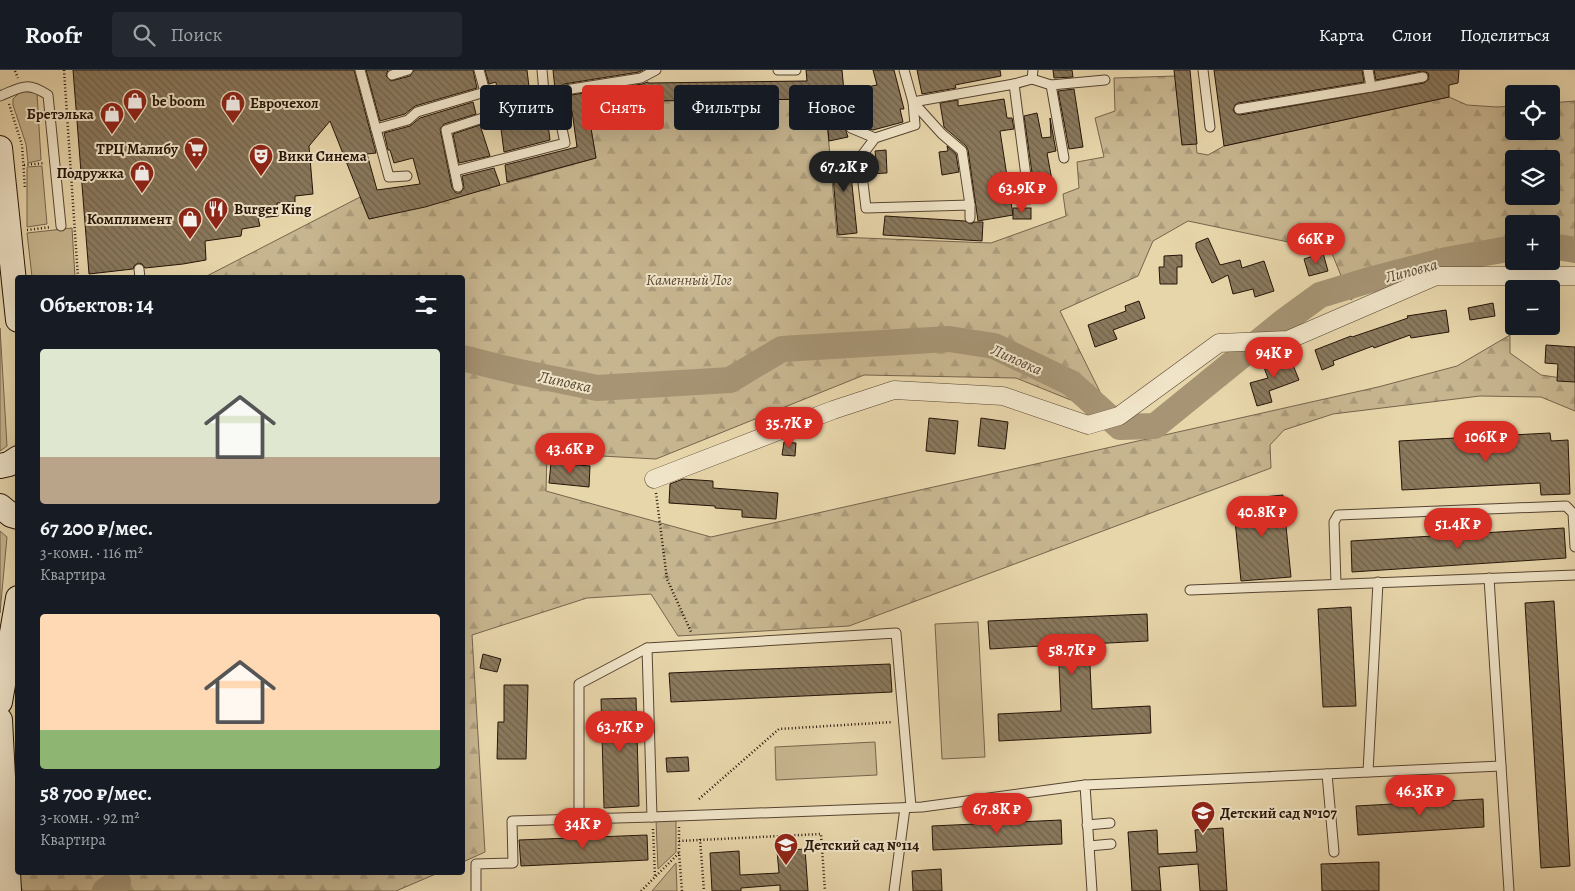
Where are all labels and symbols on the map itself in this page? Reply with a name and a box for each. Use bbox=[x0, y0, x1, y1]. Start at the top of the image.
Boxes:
shop icon: be boom bbox=[122, 88, 148, 122]
shop icon: Еврочехол bbox=[220, 90, 246, 124]
place label: be boom bbox=[151, 91, 205, 111]
place label: Еврочехол bbox=[250, 93, 319, 113]
shop icon: Бретэлька bbox=[99, 101, 125, 135]
place label: Бретэлька bbox=[26, 104, 95, 124]
supermarket icon: ТРЦ Малибу bbox=[183, 136, 209, 170]
place label: ТРЦ Малибу bbox=[96, 139, 179, 159]
theatre icon: Вики Синема bbox=[248, 143, 274, 177]
place label: Вики Синема bbox=[278, 146, 368, 166]
pin: 67.2K ₽ bbox=[798, 150, 890, 193]
shop icon: Подружка bbox=[129, 160, 155, 194]
place label: Подружка bbox=[56, 163, 125, 183]
pin: 63.9K ₽ bbox=[976, 172, 1068, 214]
restaurant icon: Burger King bbox=[203, 196, 229, 230]
place label: Burger King bbox=[234, 199, 312, 219]
shop icon: Комплимент bbox=[177, 206, 203, 240]
place label: Комплимент bbox=[87, 209, 172, 229]
pin: 66K ₽ bbox=[1281, 222, 1351, 265]
water label: Липовка bbox=[1382, 253, 1440, 289]
park label: Каменный Лог bbox=[646, 270, 732, 290]
pin: 94K ₽ bbox=[1239, 336, 1309, 379]
water label: Липовка bbox=[987, 339, 1046, 381]
water label: Липовка bbox=[535, 365, 593, 398]
pin: 35.7K ₽ bbox=[743, 406, 835, 449]
pin: 106K ₽ bbox=[1445, 420, 1527, 463]
pin: 43.6K ₽ bbox=[524, 432, 616, 475]
pin: 40.8K ₽ bbox=[1216, 496, 1308, 538]
pin: 51.4K ₽ bbox=[1412, 508, 1504, 550]
pin: 58.7K ₽ bbox=[1026, 634, 1118, 676]
pin: 63.7K ₽ bbox=[574, 710, 666, 753]
pin: 46.3K ₽ bbox=[1374, 774, 1466, 817]
pin: 67.8K ₽ bbox=[951, 792, 1043, 835]
school or university icon: Детский сад №107 bbox=[1190, 800, 1216, 834]
place label: Детский сад №107 bbox=[1220, 803, 1337, 823]
pin: 34K ₽ bbox=[548, 808, 618, 850]
school or university icon: Детский сад №114 bbox=[773, 832, 799, 866]
place label: Детский сад №114 bbox=[804, 835, 919, 855]

